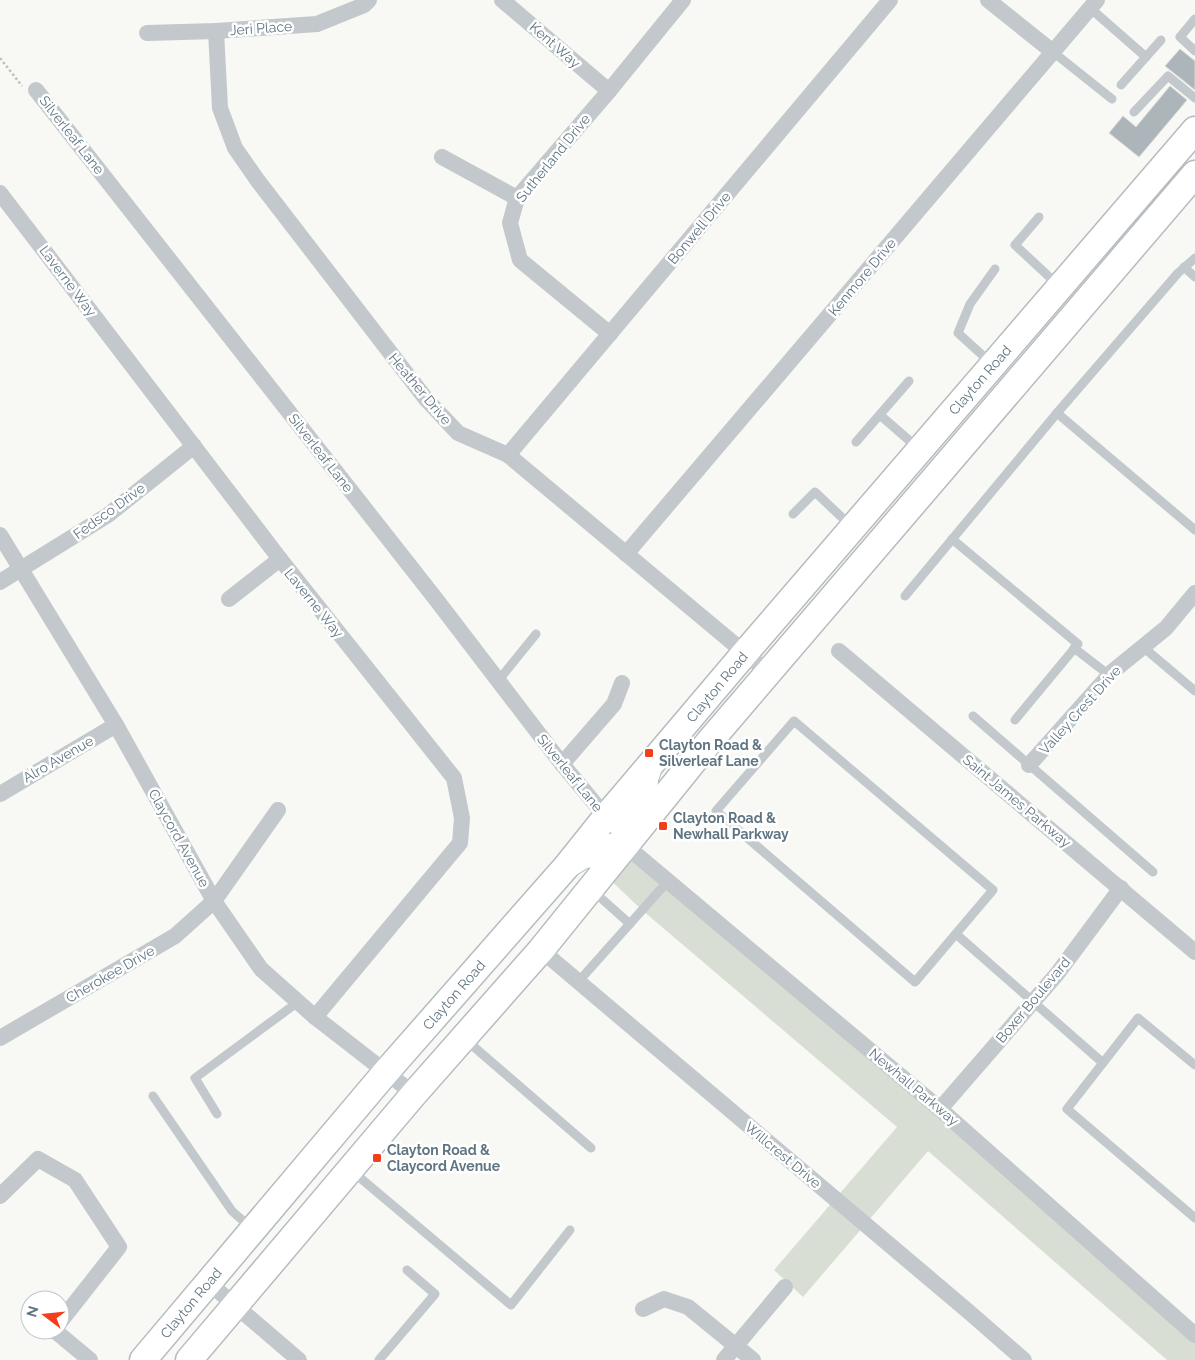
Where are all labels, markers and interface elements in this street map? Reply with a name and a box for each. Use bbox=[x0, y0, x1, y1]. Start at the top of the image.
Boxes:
street label: Jeri Place bbox=[229, 18, 293, 38]
street label: Kent Way bbox=[527, 19, 584, 71]
street label: Silverleaf Lane bbox=[36, 93, 108, 177]
street label: Sutherland Drive bbox=[513, 111, 593, 205]
street label: Bonwell Drive bbox=[664, 189, 734, 267]
street label: Kenmore Drive bbox=[825, 235, 899, 319]
street label: Laverne Way bbox=[36, 243, 100, 320]
street label: Clayton Road bbox=[946, 342, 1014, 418]
street label: Heather Drive bbox=[385, 350, 455, 428]
street label: Silverleaf Lane bbox=[285, 411, 357, 495]
street label: Fedsco Drive bbox=[70, 480, 148, 542]
street label: Laverne Way bbox=[281, 565, 347, 641]
street label: Clayton Road bbox=[683, 649, 751, 725]
street label: Valley Crest Drive bbox=[1036, 662, 1124, 758]
street label: Silverleaf Lane bbox=[534, 731, 606, 815]
street label: Alro Avenue bbox=[20, 732, 96, 786]
place label: Clayton Road & Silverleaf Lane bbox=[659, 737, 762, 769]
marker: Clayton Road & Silverleaf Lane bbox=[643, 747, 655, 759]
street label: Saint James Parkway bbox=[960, 751, 1074, 851]
street label: Claycord Avenue bbox=[145, 786, 213, 890]
place label: Clayton Road & Newhall Parkway bbox=[673, 810, 789, 842]
marker: Clayton Road & Newhall Parkway bbox=[657, 820, 669, 832]
street label: Cherokee Drive bbox=[63, 942, 157, 1006]
street label: Boxer Boulevard bbox=[993, 954, 1073, 1046]
street label: Clayton Road bbox=[420, 957, 488, 1033]
street label: Newhall Parkway bbox=[866, 1045, 962, 1129]
street label: Willcrest Drive bbox=[742, 1119, 824, 1191]
place label: Clayton Road & Claycord Avenue bbox=[387, 1142, 501, 1174]
marker: Clayton Road & Claycord Avenue bbox=[371, 1152, 383, 1164]
street label: Clayton Road bbox=[157, 1265, 225, 1341]
north arrow bbox=[20, 1290, 70, 1340]
text: N bbox=[23, 1304, 42, 1319]

